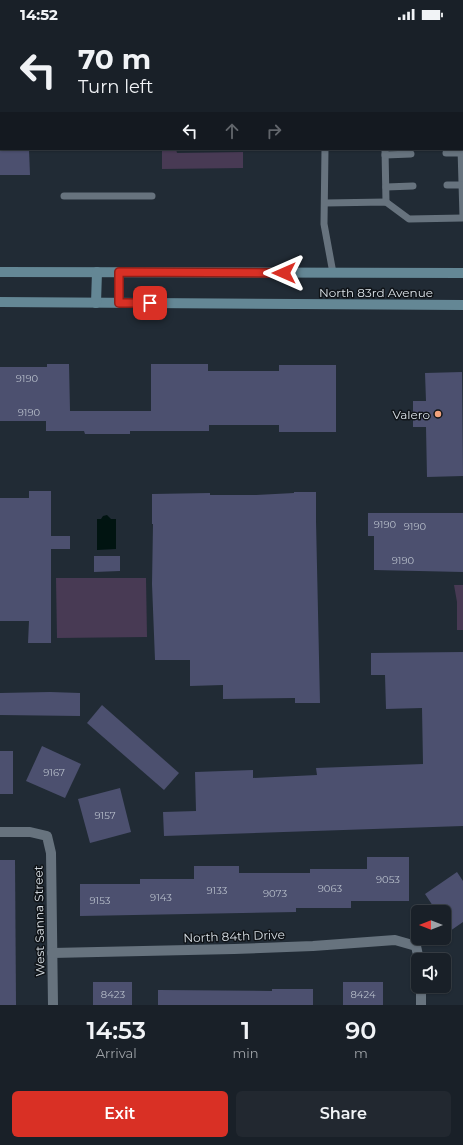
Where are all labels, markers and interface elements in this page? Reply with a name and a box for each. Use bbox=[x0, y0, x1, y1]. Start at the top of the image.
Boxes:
text: 14:52 bbox=[20, 5, 58, 24]
text: 70 m bbox=[78, 42, 151, 76]
icon: left bbox=[12, 44, 64, 96]
text: Turn left bbox=[78, 76, 153, 98]
icon: left bbox=[179, 120, 201, 142]
icon: ahead bbox=[221, 120, 243, 142]
icon: right bbox=[263, 120, 285, 142]
position arrow bbox=[263, 252, 305, 294]
street label: North 83rd Avenue bbox=[319, 285, 433, 300]
pin bbox=[133, 286, 167, 320]
icon: arrive bbox=[139, 292, 161, 314]
house number: 9190 bbox=[16, 372, 39, 385]
house number: 9190 bbox=[18, 406, 41, 419]
place label: Valero bbox=[393, 407, 430, 422]
marker: Valero bbox=[433, 409, 443, 419]
house number: 9190 bbox=[374, 518, 397, 531]
house number: 9190 bbox=[404, 520, 427, 533]
house number: 9190 bbox=[392, 554, 415, 567]
house number: 9167 bbox=[43, 766, 65, 779]
house number: 9157 bbox=[94, 809, 116, 822]
street label: West Sanna Street bbox=[31, 865, 47, 977]
house number: 9053 bbox=[376, 873, 400, 886]
house number: 9063 bbox=[318, 882, 343, 895]
house number: 9133 bbox=[207, 884, 228, 897]
house number: 9073 bbox=[263, 887, 287, 900]
house number: 9143 bbox=[150, 891, 172, 904]
house number: 9153 bbox=[90, 894, 111, 907]
north arrow bbox=[411, 905, 451, 945]
map controls bbox=[411, 905, 451, 993]
street label: North 84th Drive bbox=[183, 927, 285, 945]
button: sound bbox=[411, 953, 451, 993]
house number: 8423 bbox=[101, 988, 125, 1001]
house number: 8424 bbox=[350, 988, 376, 1001]
text: 14:53 bbox=[87, 1016, 146, 1045]
text: 1 bbox=[241, 1016, 250, 1045]
text: 90 bbox=[345, 1016, 376, 1045]
text: Arrival bbox=[96, 1045, 137, 1061]
text: min bbox=[233, 1045, 259, 1061]
text: m bbox=[354, 1045, 368, 1061]
button: Exit bbox=[12, 1091, 228, 1137]
button: Share bbox=[236, 1091, 451, 1137]

